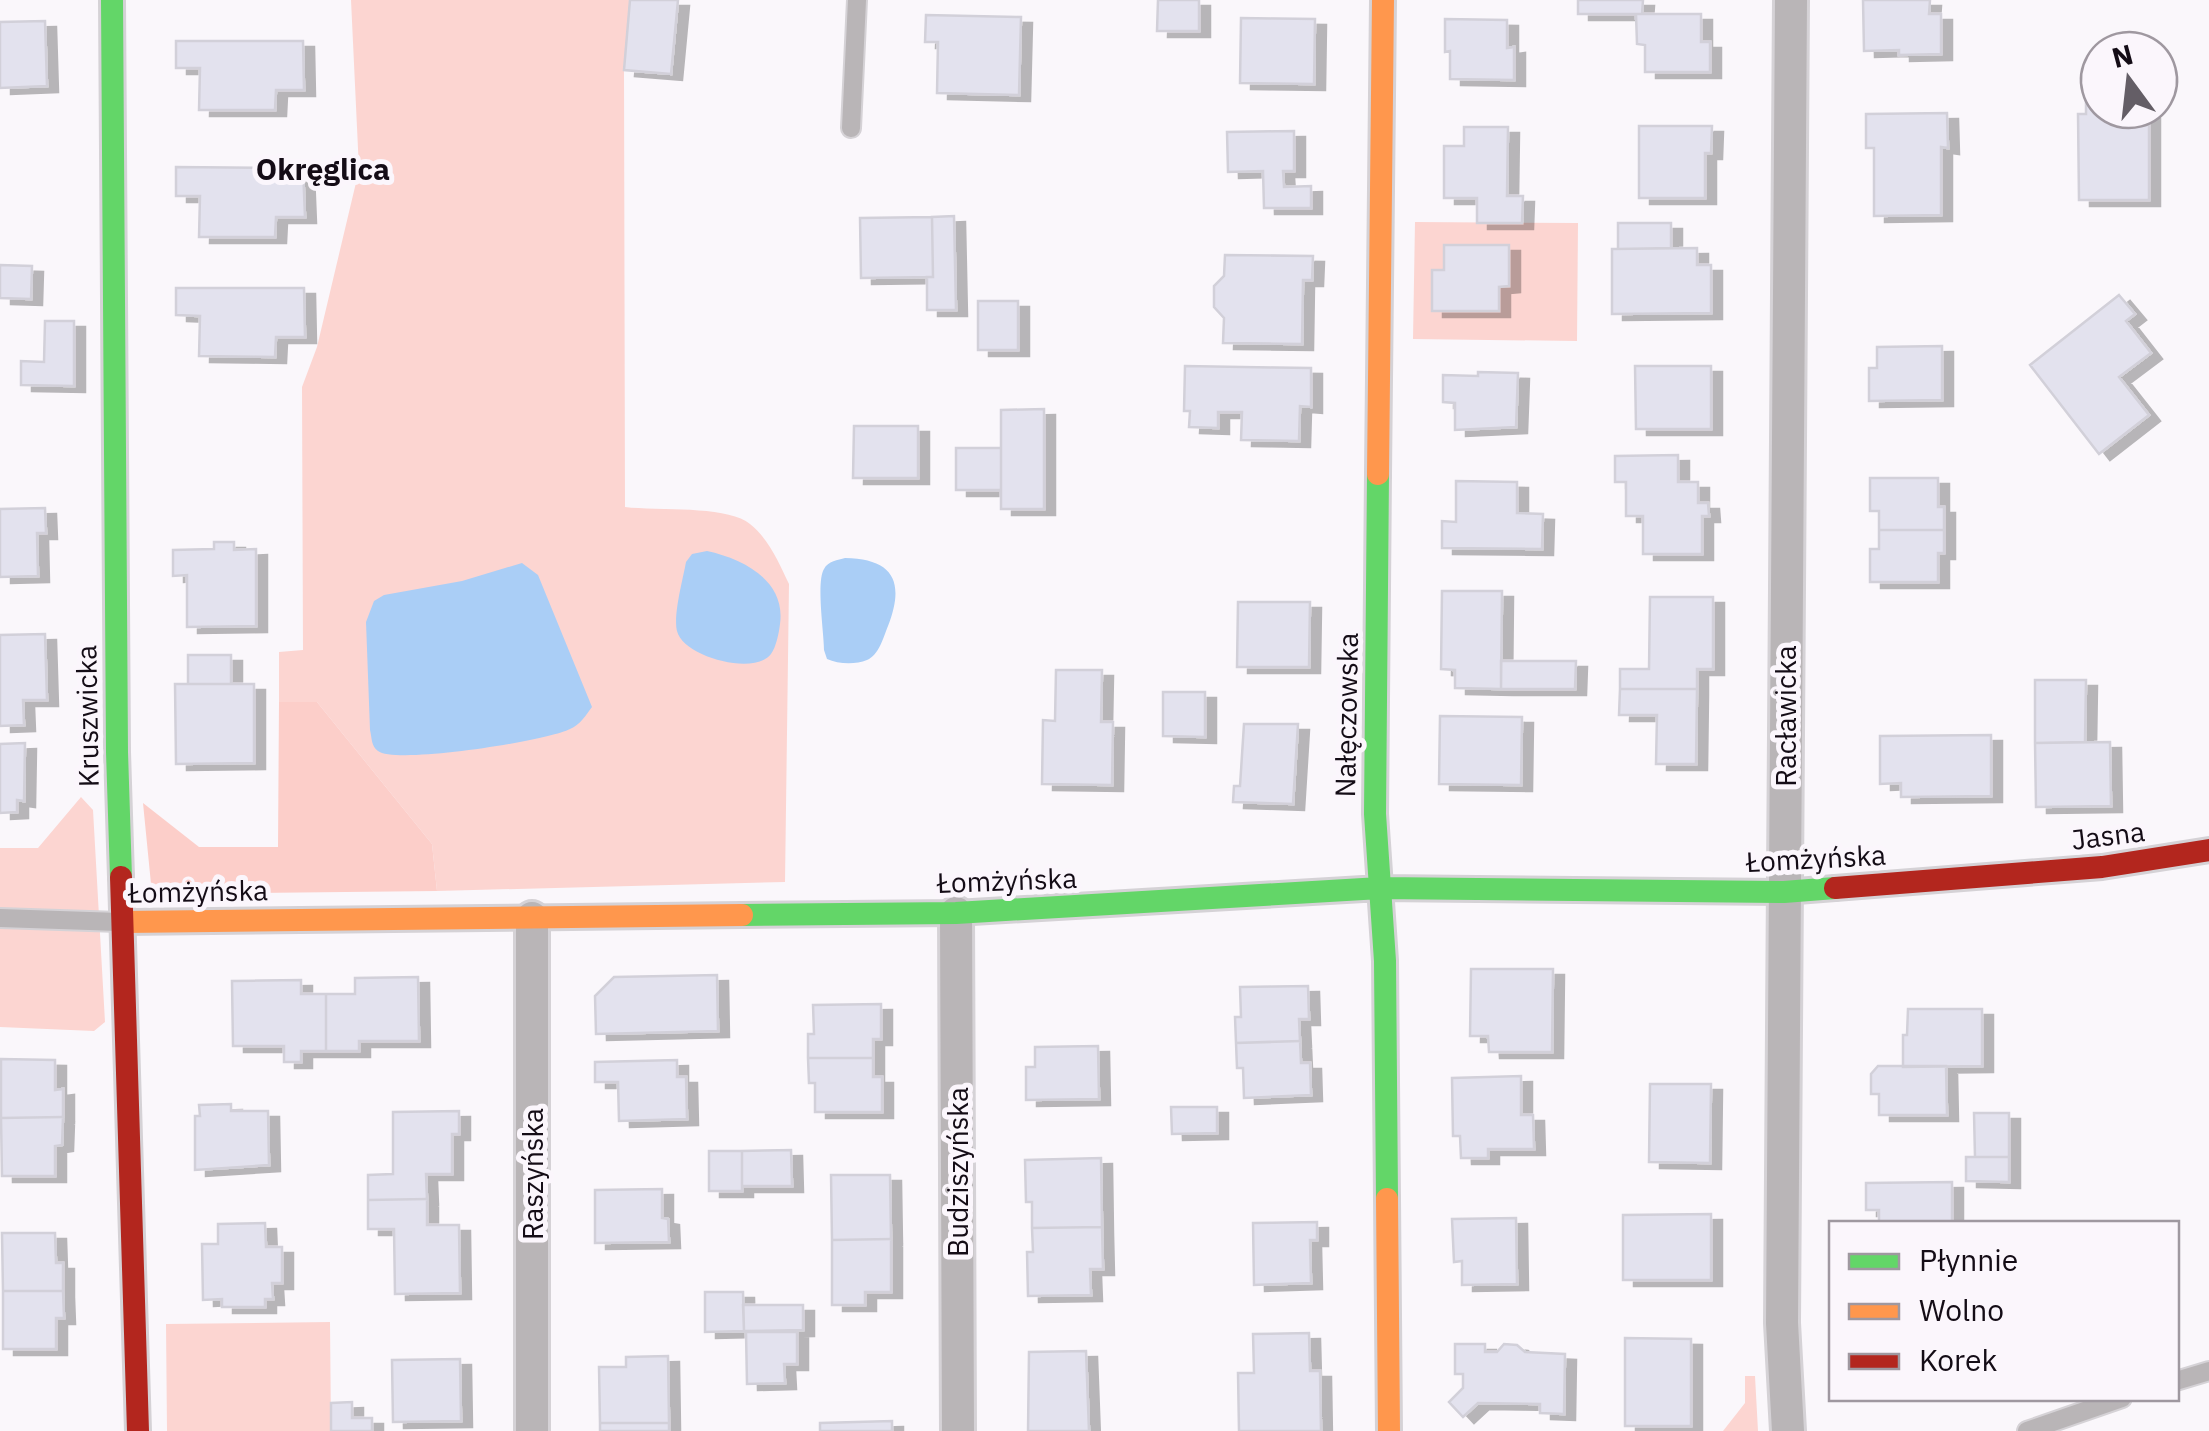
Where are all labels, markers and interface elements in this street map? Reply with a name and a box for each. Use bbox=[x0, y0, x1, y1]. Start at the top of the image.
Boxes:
north arrow bbox=[2079, 30, 2179, 130]
text: N bbox=[2108, 35, 2137, 76]
district label: Okręglica bbox=[256, 149, 390, 188]
street label: Nałęczowska bbox=[1326, 632, 1366, 798]
street label: Kruszwicka bbox=[67, 645, 107, 787]
street label: Racławicka bbox=[1767, 645, 1804, 787]
street label: Jasna bbox=[2069, 812, 2147, 858]
street label: Łomżyńska bbox=[1744, 836, 1887, 880]
street label: Łomżyńska bbox=[935, 859, 1078, 901]
street label: Łomżyńska bbox=[127, 871, 268, 911]
street label: Budziszyńska bbox=[939, 1087, 976, 1257]
street label: Raszyńska bbox=[514, 1108, 551, 1240]
legend bbox=[1829, 1221, 2179, 1401]
text: Płynnie bbox=[1919, 1240, 2018, 1279]
text: Wolno bbox=[1919, 1290, 2004, 1329]
text: Korek bbox=[1919, 1340, 1997, 1379]

